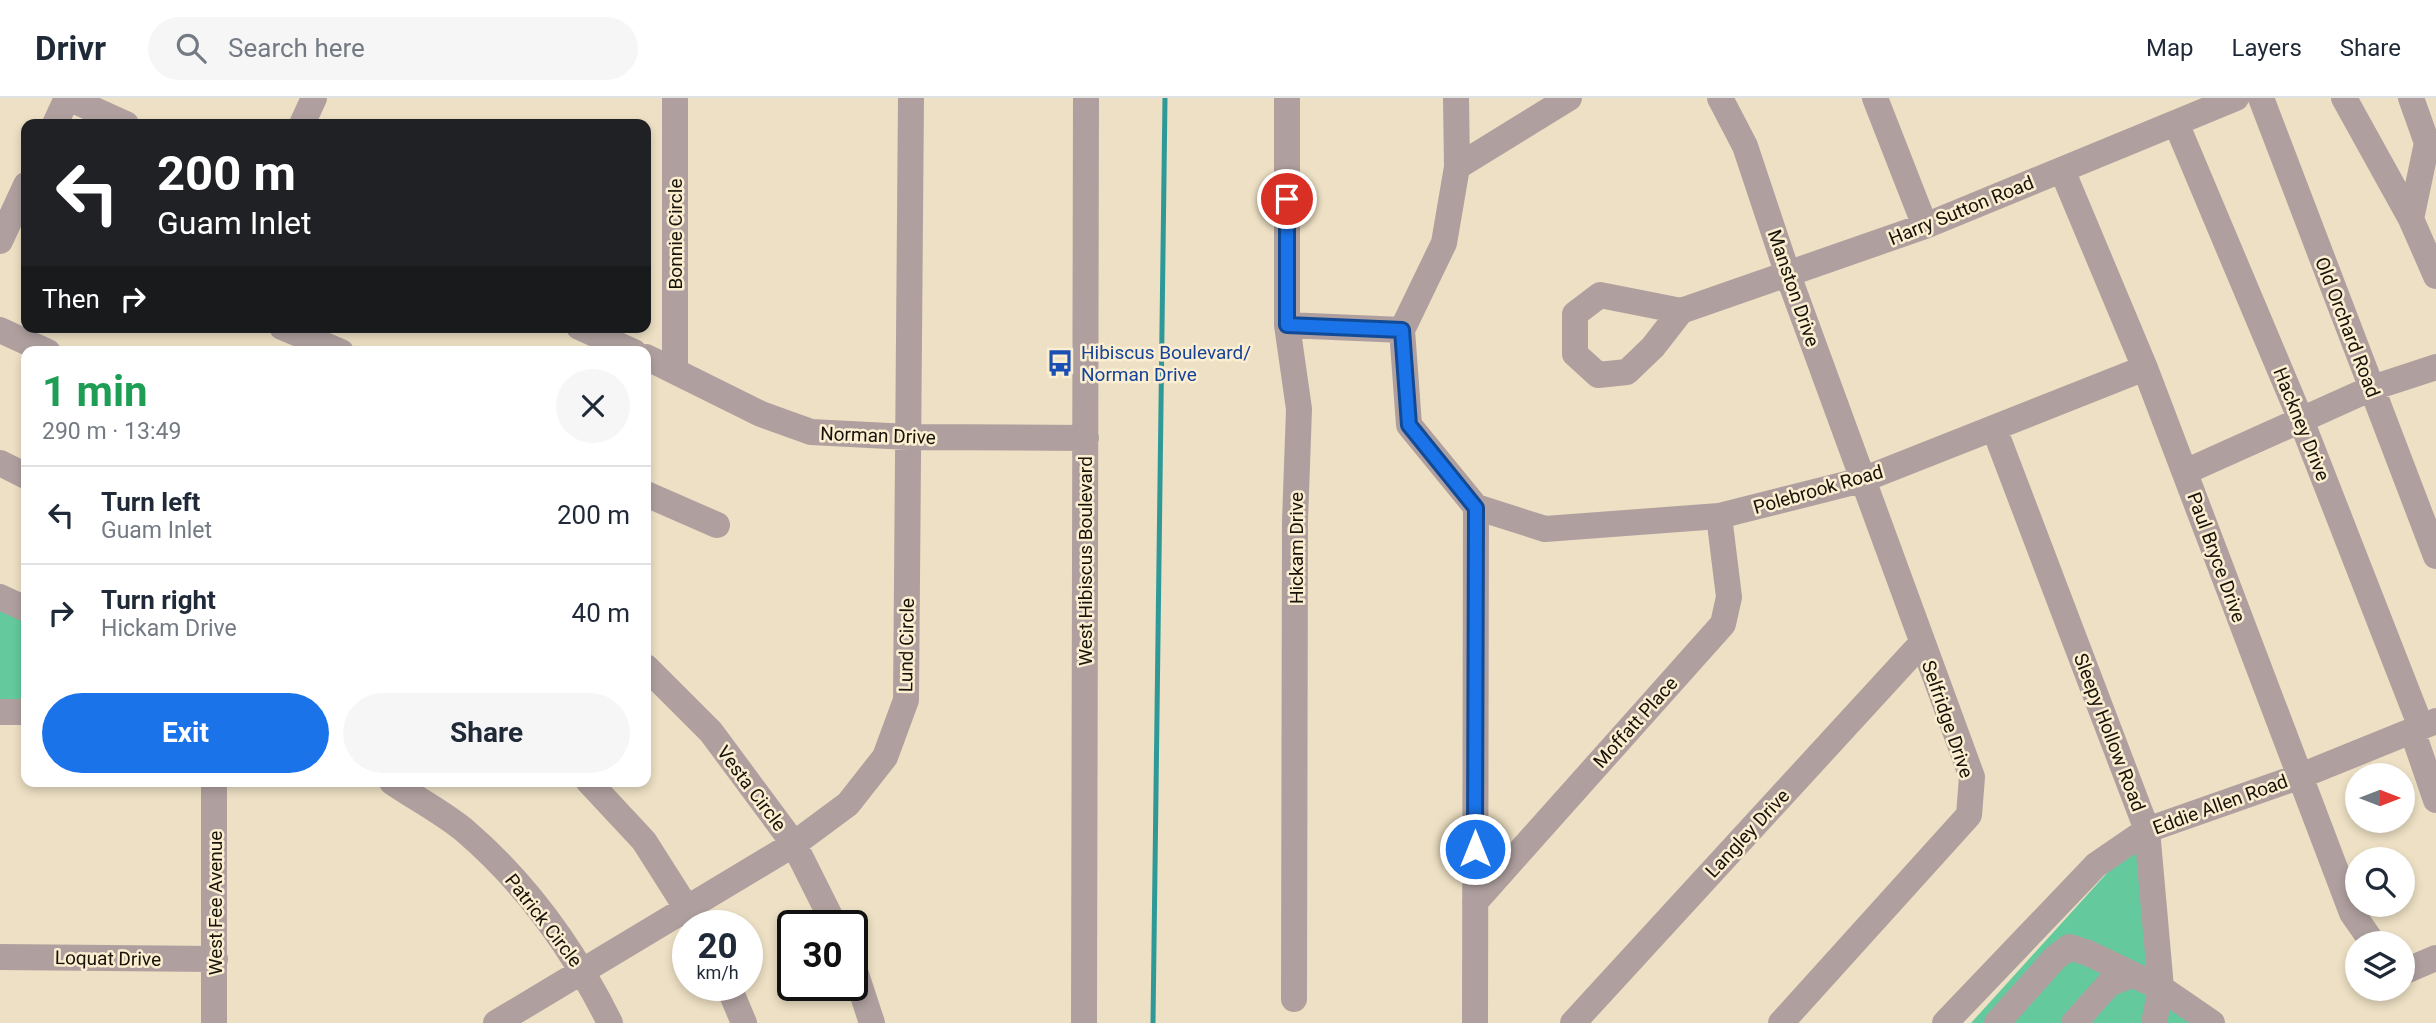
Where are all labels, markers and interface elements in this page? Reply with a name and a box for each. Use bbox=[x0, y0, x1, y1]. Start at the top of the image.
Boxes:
search box bbox=[148, 17, 638, 80]
text: Drivr bbox=[35, 29, 106, 68]
icon: search bbox=[172, 29, 210, 67]
text: Search here bbox=[228, 33, 365, 63]
text: Map bbox=[2146, 34, 2194, 62]
text: Layers bbox=[2232, 34, 2302, 62]
text: Share bbox=[2340, 34, 2401, 62]
text: 200 m bbox=[157, 145, 296, 202]
icon: left bbox=[42, 147, 133, 238]
pin bbox=[1257, 169, 1317, 229]
street label: Harry Sutton Road bbox=[1885, 171, 2037, 250]
street label: Bonnie Circle bbox=[664, 179, 687, 289]
icon: arrive bbox=[1268, 180, 1306, 218]
text: Guam Inlet bbox=[157, 204, 311, 242]
street label: Manston Drive bbox=[1763, 227, 1824, 350]
street label: Old Orchard Road bbox=[2310, 254, 2385, 401]
icon: right bbox=[114, 280, 152, 318]
text: Then bbox=[42, 284, 100, 314]
place label: Hibiscus Boulevard/ Norman Drive bbox=[1081, 341, 1251, 386]
bus stop icon: Hibiscus Boulevard/ Norman Drive bbox=[1045, 348, 1075, 378]
street label: Hackney Drive bbox=[2268, 364, 2335, 484]
text: 1 min bbox=[42, 367, 148, 416]
button: close bbox=[556, 369, 630, 443]
text: 290 m · 13:49 bbox=[42, 418, 181, 445]
street label: Norman Drive bbox=[820, 422, 936, 449]
street label: West Hibiscus Boulevard bbox=[1074, 456, 1097, 666]
street label: Polebrook Road bbox=[1751, 460, 1886, 519]
text: Turn left bbox=[101, 487, 200, 517]
street label: Paul Bryce Drive bbox=[2182, 489, 2251, 625]
street label: Hickam Drive bbox=[1285, 492, 1308, 604]
icon: left bbox=[42, 496, 80, 534]
text: 200 m bbox=[557, 500, 630, 530]
text: Guam Inlet bbox=[101, 517, 212, 544]
text: Turn right bbox=[101, 585, 216, 615]
icon: right bbox=[42, 594, 80, 632]
text: 40 m bbox=[572, 598, 630, 628]
street label: Lund Circle bbox=[894, 598, 919, 692]
text: Hickam Drive bbox=[101, 615, 237, 642]
street label: Sleepy Hollow Road bbox=[2069, 650, 2150, 814]
street label: Selfridge Drive bbox=[1917, 658, 1978, 781]
street label: Moffatt Place bbox=[1588, 672, 1682, 773]
button: Exit bbox=[42, 693, 329, 773]
button: Share bbox=[343, 693, 630, 773]
street label: Vesta Circle bbox=[712, 741, 791, 835]
north arrow bbox=[2345, 763, 2415, 833]
map controls bbox=[2345, 763, 2415, 1001]
street label: Eddie Allen Road bbox=[2150, 769, 2291, 840]
street label: Langley Drive bbox=[1701, 784, 1794, 882]
position arrow bbox=[1438, 812, 1512, 886]
street label: West Fee Avenue bbox=[204, 831, 227, 975]
button: search bbox=[2345, 847, 2415, 917]
street label: Patrick Circle bbox=[500, 869, 587, 971]
speed limit sign: 30 bbox=[777, 910, 868, 1001]
text: 20 bbox=[697, 926, 738, 967]
button: layers bbox=[2345, 931, 2415, 1001]
street label: Loquat Drive bbox=[55, 946, 161, 971]
text: km/h bbox=[696, 962, 739, 983]

